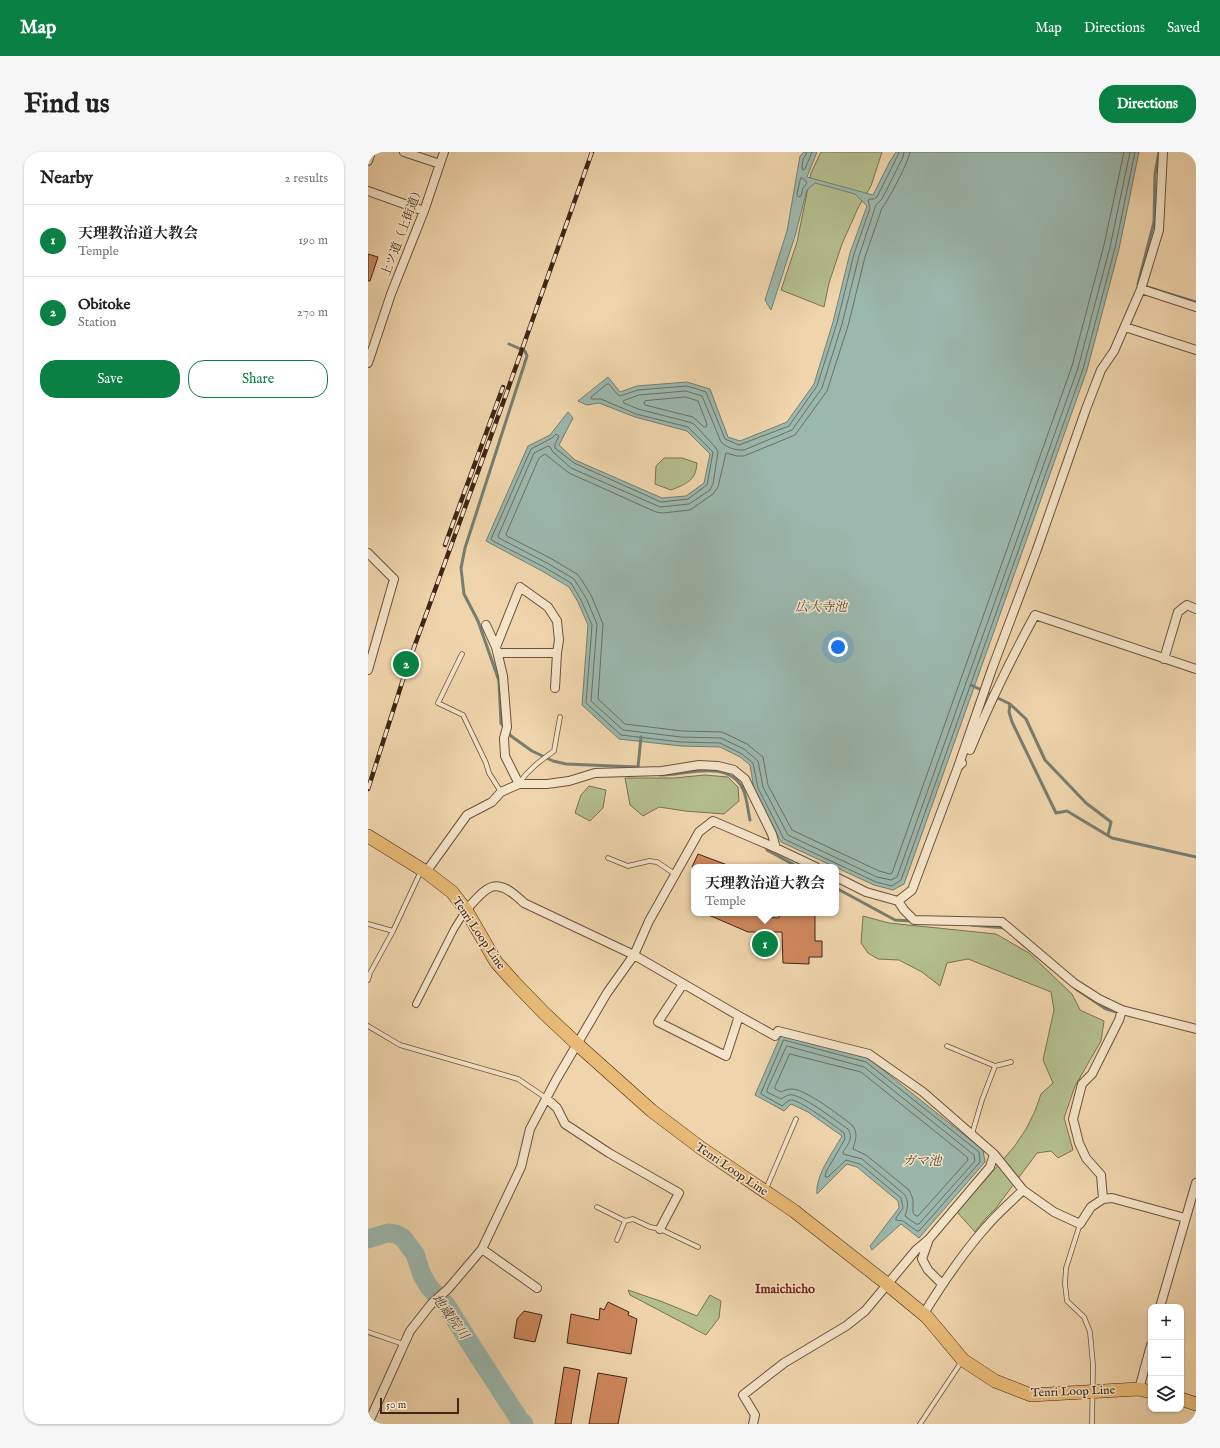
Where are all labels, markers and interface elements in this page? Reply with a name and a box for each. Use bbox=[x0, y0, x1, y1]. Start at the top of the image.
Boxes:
text: Map bbox=[20, 16, 56, 40]
text: Map bbox=[1035, 19, 1062, 37]
text: Directions bbox=[1084, 19, 1145, 37]
text: Saved bbox=[1167, 19, 1200, 37]
button: Directions bbox=[1099, 85, 1196, 123]
text: Find us bbox=[24, 87, 110, 122]
text: Nearby bbox=[40, 168, 93, 189]
text: 2 results bbox=[284, 170, 328, 187]
street label: 上ツ道（上街道） bbox=[378, 184, 427, 279]
text: 天理教治道大教会 bbox=[78, 224, 198, 243]
text: 1 bbox=[51, 232, 55, 249]
text: 190 m bbox=[298, 232, 328, 249]
text: Temple bbox=[78, 243, 119, 260]
text: Obitoke bbox=[78, 295, 130, 314]
text: 2 bbox=[50, 304, 56, 321]
text: 270 m bbox=[297, 304, 328, 321]
text: Station bbox=[78, 314, 117, 331]
button: Save bbox=[40, 360, 180, 398]
button: Share bbox=[188, 360, 328, 398]
water label: 広大寺池 bbox=[795, 599, 849, 616]
your location bbox=[828, 637, 848, 657]
pin: 2 bbox=[393, 649, 419, 679]
popup bbox=[691, 864, 839, 916]
text: 天理教治道大教会 bbox=[705, 874, 825, 893]
text: Temple bbox=[705, 893, 746, 910]
street label: Tenri Loop Line bbox=[448, 894, 509, 973]
pin: 1 bbox=[752, 929, 778, 959]
street label: Tenri Loop Line bbox=[692, 1140, 771, 1200]
water label: ガマ池 bbox=[902, 1153, 943, 1170]
district label: Imaichicho bbox=[755, 1281, 815, 1298]
water label: 地蔵院川 bbox=[428, 1291, 473, 1345]
map controls bbox=[1148, 1304, 1184, 1412]
button: + bbox=[1148, 1304, 1184, 1340]
button: − bbox=[1148, 1340, 1184, 1376]
button: layers bbox=[1148, 1376, 1184, 1412]
street label: Tenri Loop Line bbox=[1031, 1383, 1116, 1401]
scale bar bbox=[380, 1396, 459, 1415]
text: 50 m bbox=[386, 1398, 406, 1412]

